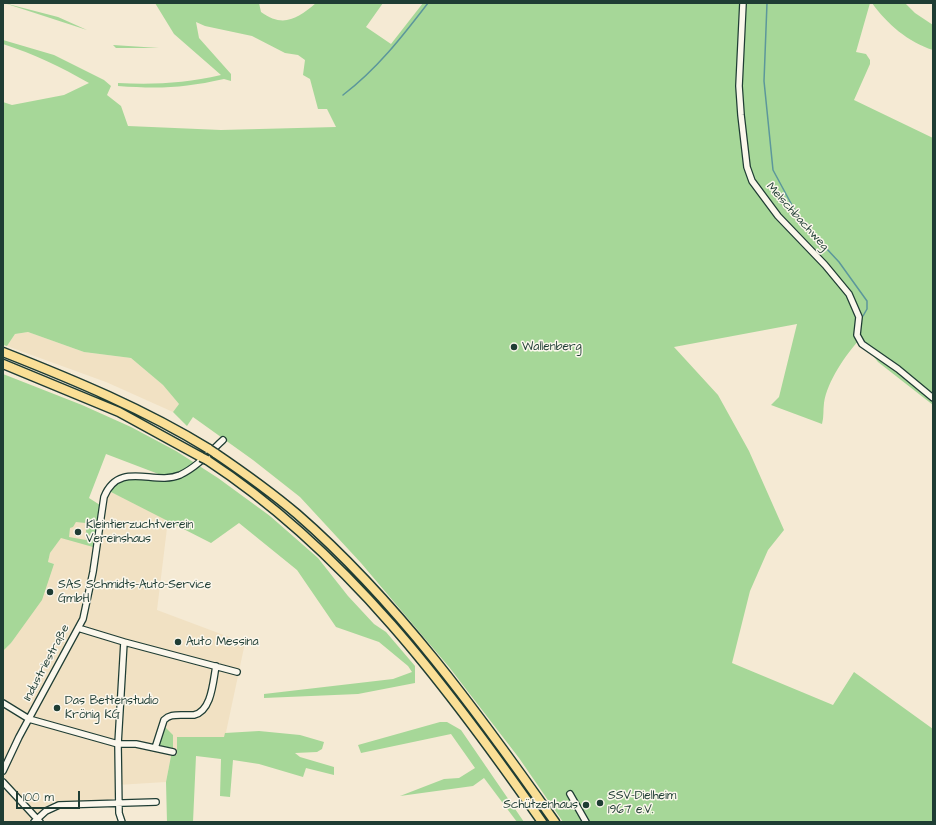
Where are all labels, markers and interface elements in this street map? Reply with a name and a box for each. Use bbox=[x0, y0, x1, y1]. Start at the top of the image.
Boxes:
street label: Melschbachweg bbox=[763, 180, 831, 254]
place label: Wallenberg bbox=[522, 340, 582, 354]
marker: Wallenberg bbox=[509, 342, 519, 352]
place label: Kleintierzuchtverein Vereinshaus bbox=[86, 518, 193, 546]
marker: Kleintierzuchtverein Vereinshaus bbox=[73, 527, 83, 537]
place label: SAS Schmidts-Auto-Service GmbH bbox=[58, 578, 211, 606]
marker: SAS Schmidts-Auto-Service GmbH bbox=[45, 587, 55, 597]
street label: Industriestraße bbox=[21, 622, 73, 704]
place label: Auto Messina bbox=[186, 635, 259, 649]
marker: Auto Messina bbox=[173, 637, 183, 647]
place label: Das Bettenstudio Krönig KG bbox=[65, 694, 159, 722]
marker: Das Bettenstudio Krönig KG bbox=[52, 703, 62, 713]
scale bar bbox=[18, 783, 82, 809]
text: 100 m bbox=[23, 789, 54, 806]
place label: SSV-Dielheim 1967 e.V. bbox=[608, 789, 676, 817]
place label: Schützenhaus bbox=[503, 798, 578, 812]
marker: SSV-Dielheim 1967 e.V. bbox=[595, 798, 605, 808]
marker: Schützenhaus bbox=[581, 800, 591, 810]

